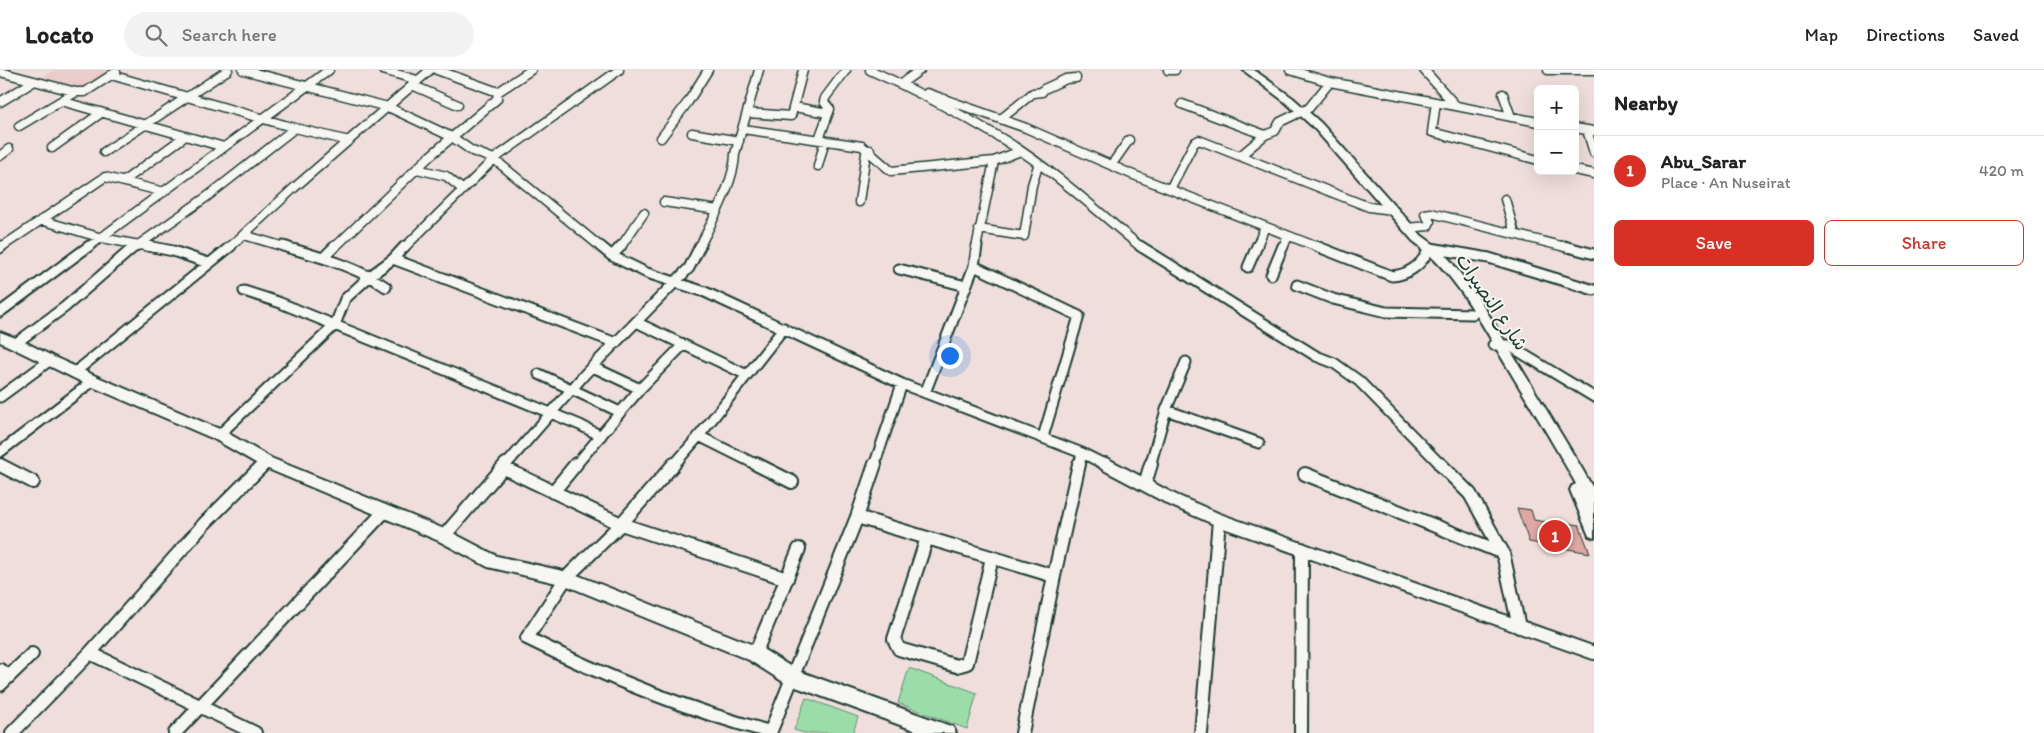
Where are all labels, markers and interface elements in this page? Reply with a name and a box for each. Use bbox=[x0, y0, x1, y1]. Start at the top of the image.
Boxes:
search box bbox=[124, 12, 474, 57]
text: Locato bbox=[25, 20, 94, 49]
icon: search bbox=[142, 21, 170, 49]
text: Search here bbox=[182, 23, 277, 46]
text: Map bbox=[1805, 24, 1838, 46]
text: Directions bbox=[1866, 24, 1945, 46]
text: Saved bbox=[1973, 24, 2019, 46]
map controls bbox=[1534, 85, 1579, 175]
button: + bbox=[1534, 85, 1579, 130]
text: Nearby bbox=[1614, 90, 1678, 115]
button: − bbox=[1534, 130, 1579, 175]
text: Abu_Sarar bbox=[1661, 150, 1746, 173]
text: 1 bbox=[1626, 161, 1634, 180]
text: 420 m bbox=[1979, 161, 2024, 180]
text: Place · An Nuseirat bbox=[1661, 173, 1791, 192]
button: Save bbox=[1614, 220, 1814, 266]
button: Share bbox=[1824, 220, 2024, 266]
street label: شارع النصيرات bbox=[1450, 249, 1533, 356]
your location bbox=[937, 343, 963, 369]
pin: 1 bbox=[1539, 517, 1571, 555]

